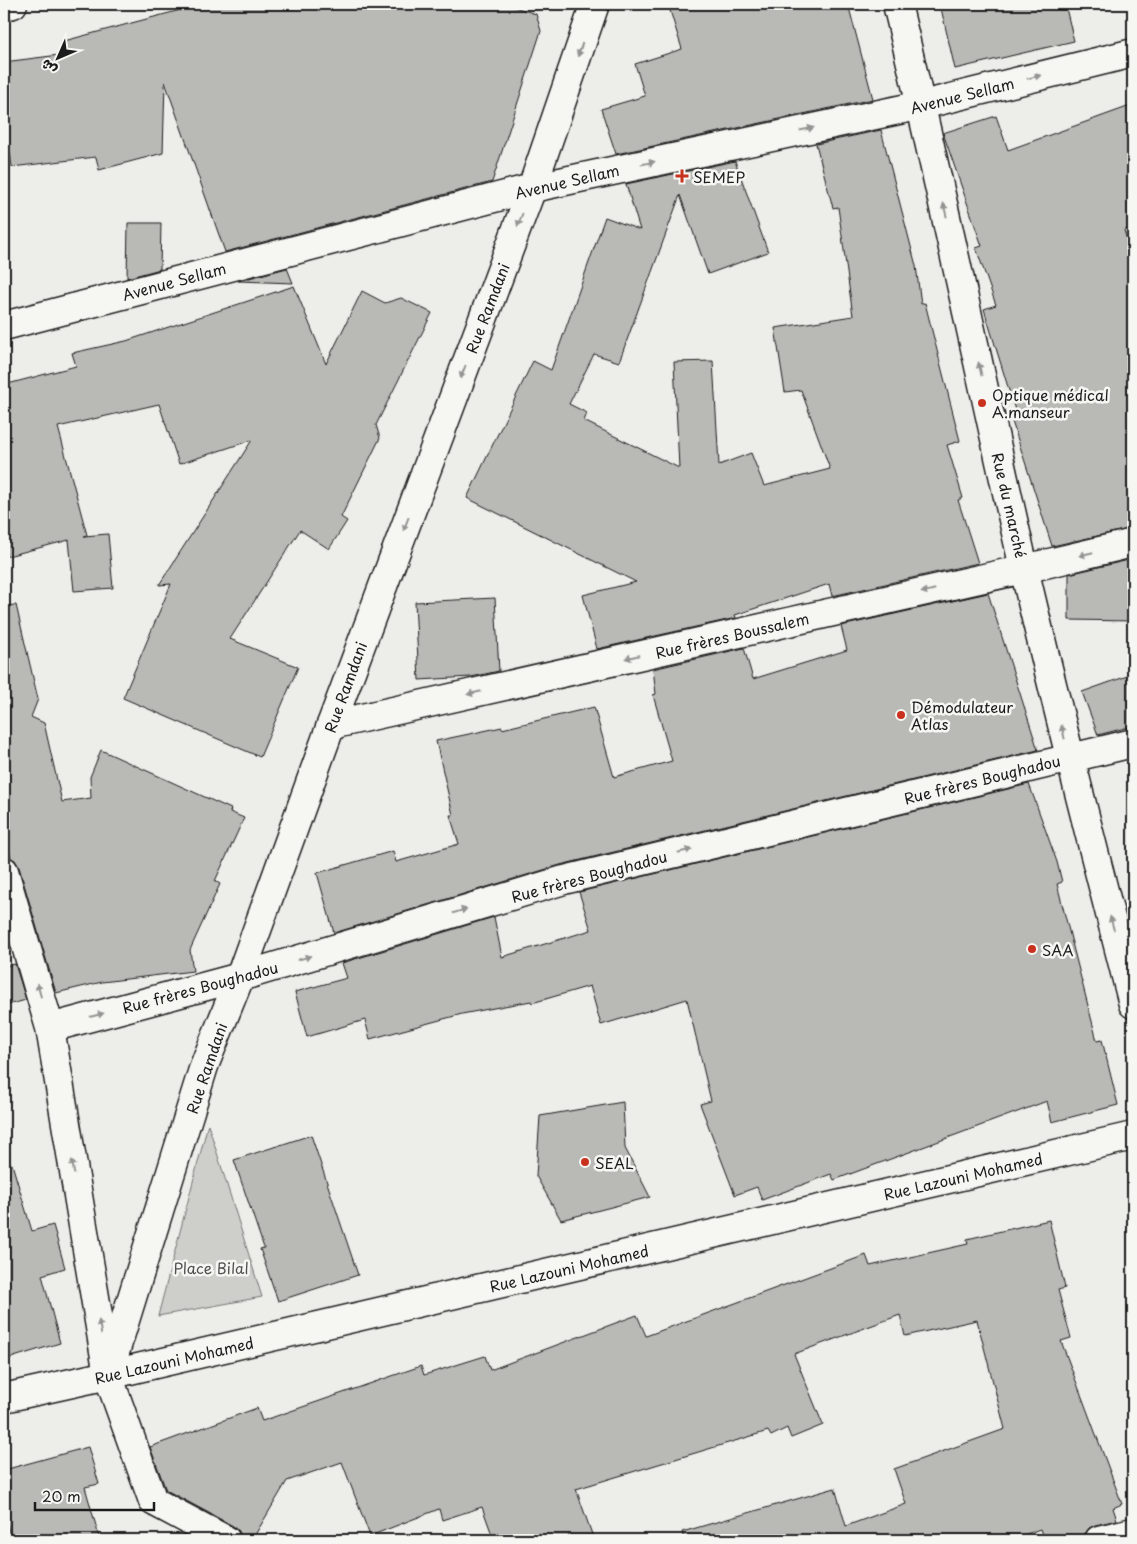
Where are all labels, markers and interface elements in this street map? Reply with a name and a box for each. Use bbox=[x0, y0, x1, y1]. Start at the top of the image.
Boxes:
north arrow bbox=[32, 32, 82, 82]
one-way arrow bbox=[575, 43, 583, 58]
text: ش bbox=[36, 55, 61, 80]
street label: Avenue Sellam bbox=[908, 71, 1016, 119]
one-way arrow bbox=[1026, 73, 1041, 81]
one-way arrow bbox=[800, 125, 816, 133]
street label: Avenue Sellam bbox=[513, 158, 621, 204]
one-way arrow bbox=[641, 159, 656, 167]
place label: SEMEP bbox=[693, 165, 745, 188]
marker: SEMEP bbox=[675, 169, 689, 183]
one-way arrow bbox=[941, 203, 949, 218]
one-way arrow bbox=[516, 213, 524, 228]
street label: Avenue Sellam bbox=[120, 256, 228, 306]
street label: Rue Ramdani bbox=[459, 259, 515, 357]
one-way arrow bbox=[976, 361, 984, 376]
one-way arrow bbox=[459, 365, 467, 380]
place label: Optique médical A.manseur bbox=[992, 383, 1109, 423]
marker: Optique médical A.manseur bbox=[976, 397, 988, 409]
street label: Rue du marché bbox=[987, 450, 1033, 560]
one-way arrow bbox=[402, 517, 410, 532]
one-way arrow bbox=[1078, 550, 1093, 558]
one-way arrow bbox=[920, 587, 935, 595]
street label: Rue frères Boussalem bbox=[653, 606, 811, 664]
street label: Rue Ramdani bbox=[318, 638, 372, 736]
one-way arrow bbox=[625, 653, 640, 661]
one-way arrow bbox=[466, 689, 481, 697]
place label: Démodulateur Atlas bbox=[911, 695, 1013, 735]
marker: Démodulateur Atlas bbox=[895, 709, 907, 721]
one-way arrow bbox=[1059, 724, 1067, 739]
street label: Rue frères Boughadou bbox=[901, 748, 1063, 810]
street label: Rue frères Boughadou bbox=[509, 844, 669, 908]
one-way arrow bbox=[677, 847, 692, 855]
one-way arrow bbox=[453, 907, 468, 915]
one-way arrow bbox=[1108, 916, 1116, 931]
place label: SAA bbox=[1042, 938, 1073, 961]
marker: SAA bbox=[1026, 943, 1038, 955]
one-way arrow bbox=[297, 953, 312, 961]
street label: Rue frères Boughadou bbox=[120, 955, 280, 1019]
one-way arrow bbox=[35, 983, 43, 998]
one-way arrow bbox=[90, 1011, 105, 1019]
street label: Rue Ramdani bbox=[180, 1019, 232, 1117]
street label: Rue Lazouni Mohamed bbox=[881, 1147, 1045, 1205]
place label: SEAL bbox=[595, 1151, 634, 1174]
marker: SEAL bbox=[579, 1156, 591, 1168]
one-way arrow bbox=[69, 1159, 77, 1175]
street label: Rue Lazouni Mohamed bbox=[487, 1239, 651, 1297]
park label: Place Bilal bbox=[173, 1256, 249, 1279]
one-way arrow bbox=[96, 1319, 104, 1335]
street label: Rue Lazouni Mohamed bbox=[92, 1331, 256, 1389]
scale bar bbox=[35, 1479, 154, 1511]
text: 20 m bbox=[42, 1484, 81, 1507]

